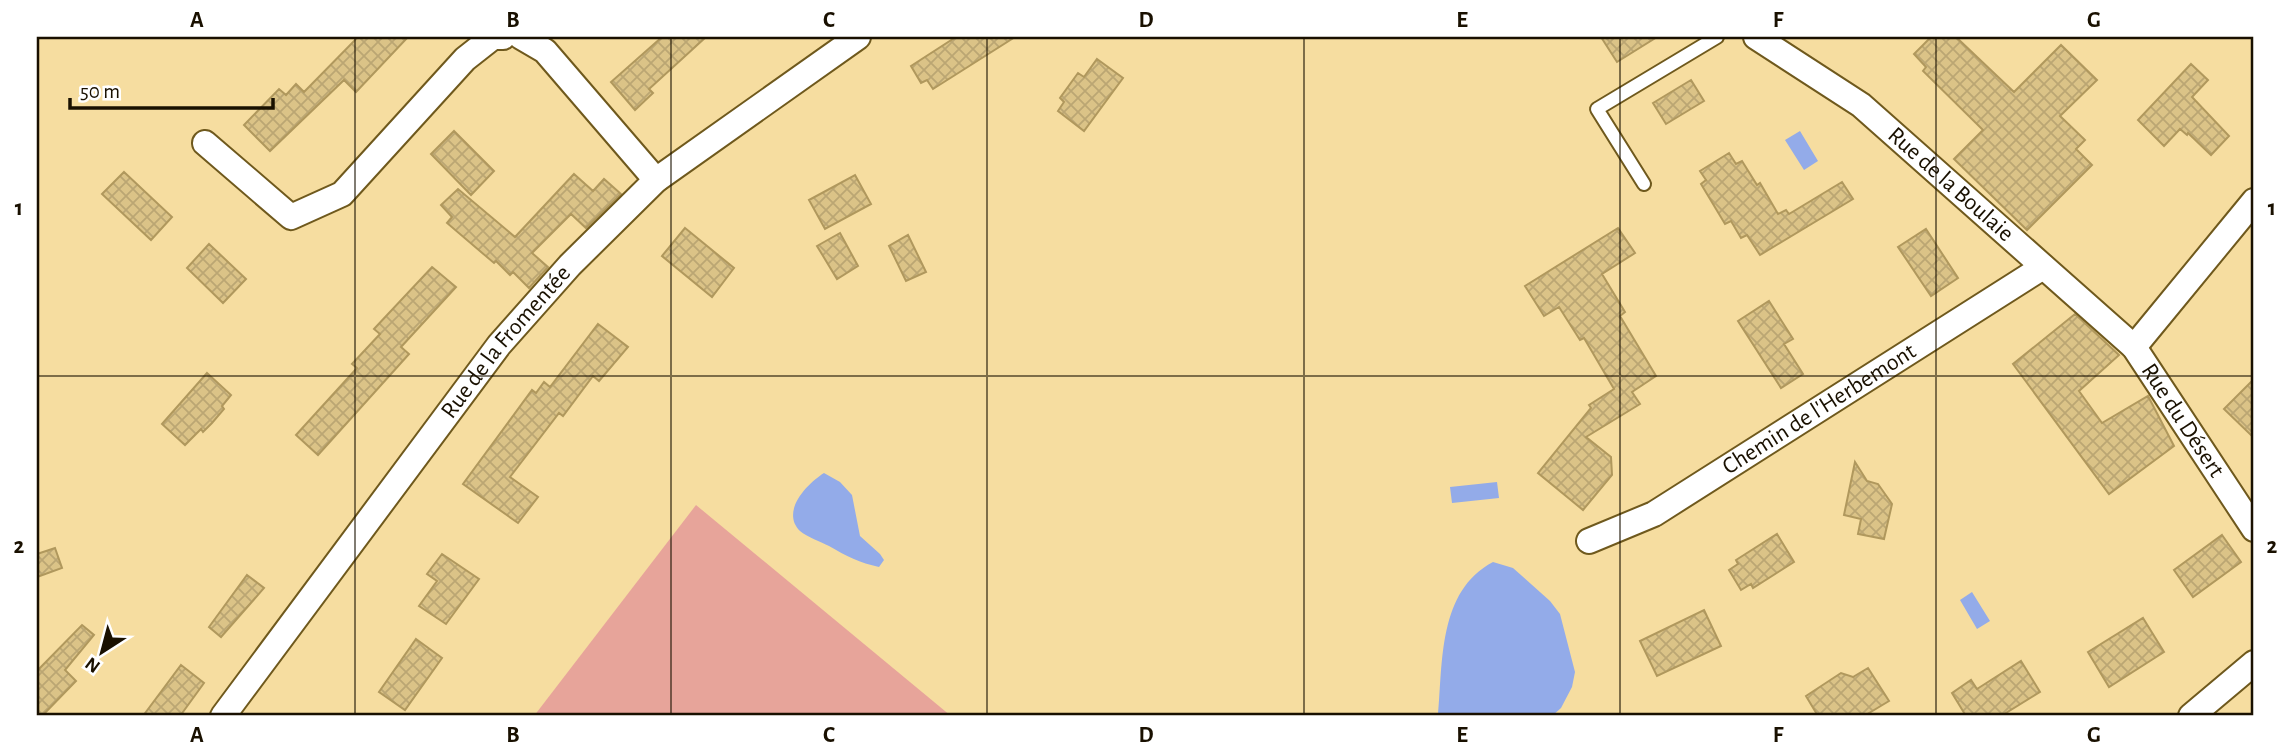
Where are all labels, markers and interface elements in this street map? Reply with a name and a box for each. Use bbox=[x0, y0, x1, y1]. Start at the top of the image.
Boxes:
text: A bbox=[190, 9, 204, 32]
text: B bbox=[506, 9, 520, 32]
text: C bbox=[823, 9, 835, 32]
text: D bbox=[1138, 9, 1154, 32]
text: E bbox=[1456, 9, 1468, 32]
text: F bbox=[1773, 9, 1784, 32]
text: G bbox=[2087, 9, 2101, 32]
scale bar bbox=[70, 66, 273, 110]
text: 50 m bbox=[80, 81, 120, 102]
street label: Rue de la Boulaie bbox=[1883, 123, 2018, 246]
text: 1 bbox=[15, 197, 23, 220]
text: 1 bbox=[2268, 197, 2276, 220]
street label: Rue de la Fromentée bbox=[437, 261, 575, 423]
street label: Chemin de l'Herbemont bbox=[1718, 339, 1920, 479]
street label: Rue du Désert bbox=[2136, 359, 2229, 482]
text: 2 bbox=[14, 535, 25, 558]
text: 2 bbox=[2267, 535, 2278, 558]
north arrow bbox=[66, 616, 136, 686]
text: N bbox=[82, 653, 104, 676]
text: A bbox=[190, 724, 204, 747]
text: B bbox=[506, 724, 520, 747]
text: C bbox=[823, 724, 835, 747]
text: D bbox=[1138, 724, 1154, 747]
text: E bbox=[1456, 724, 1468, 747]
text: F bbox=[1773, 724, 1784, 747]
text: G bbox=[2087, 724, 2101, 747]

